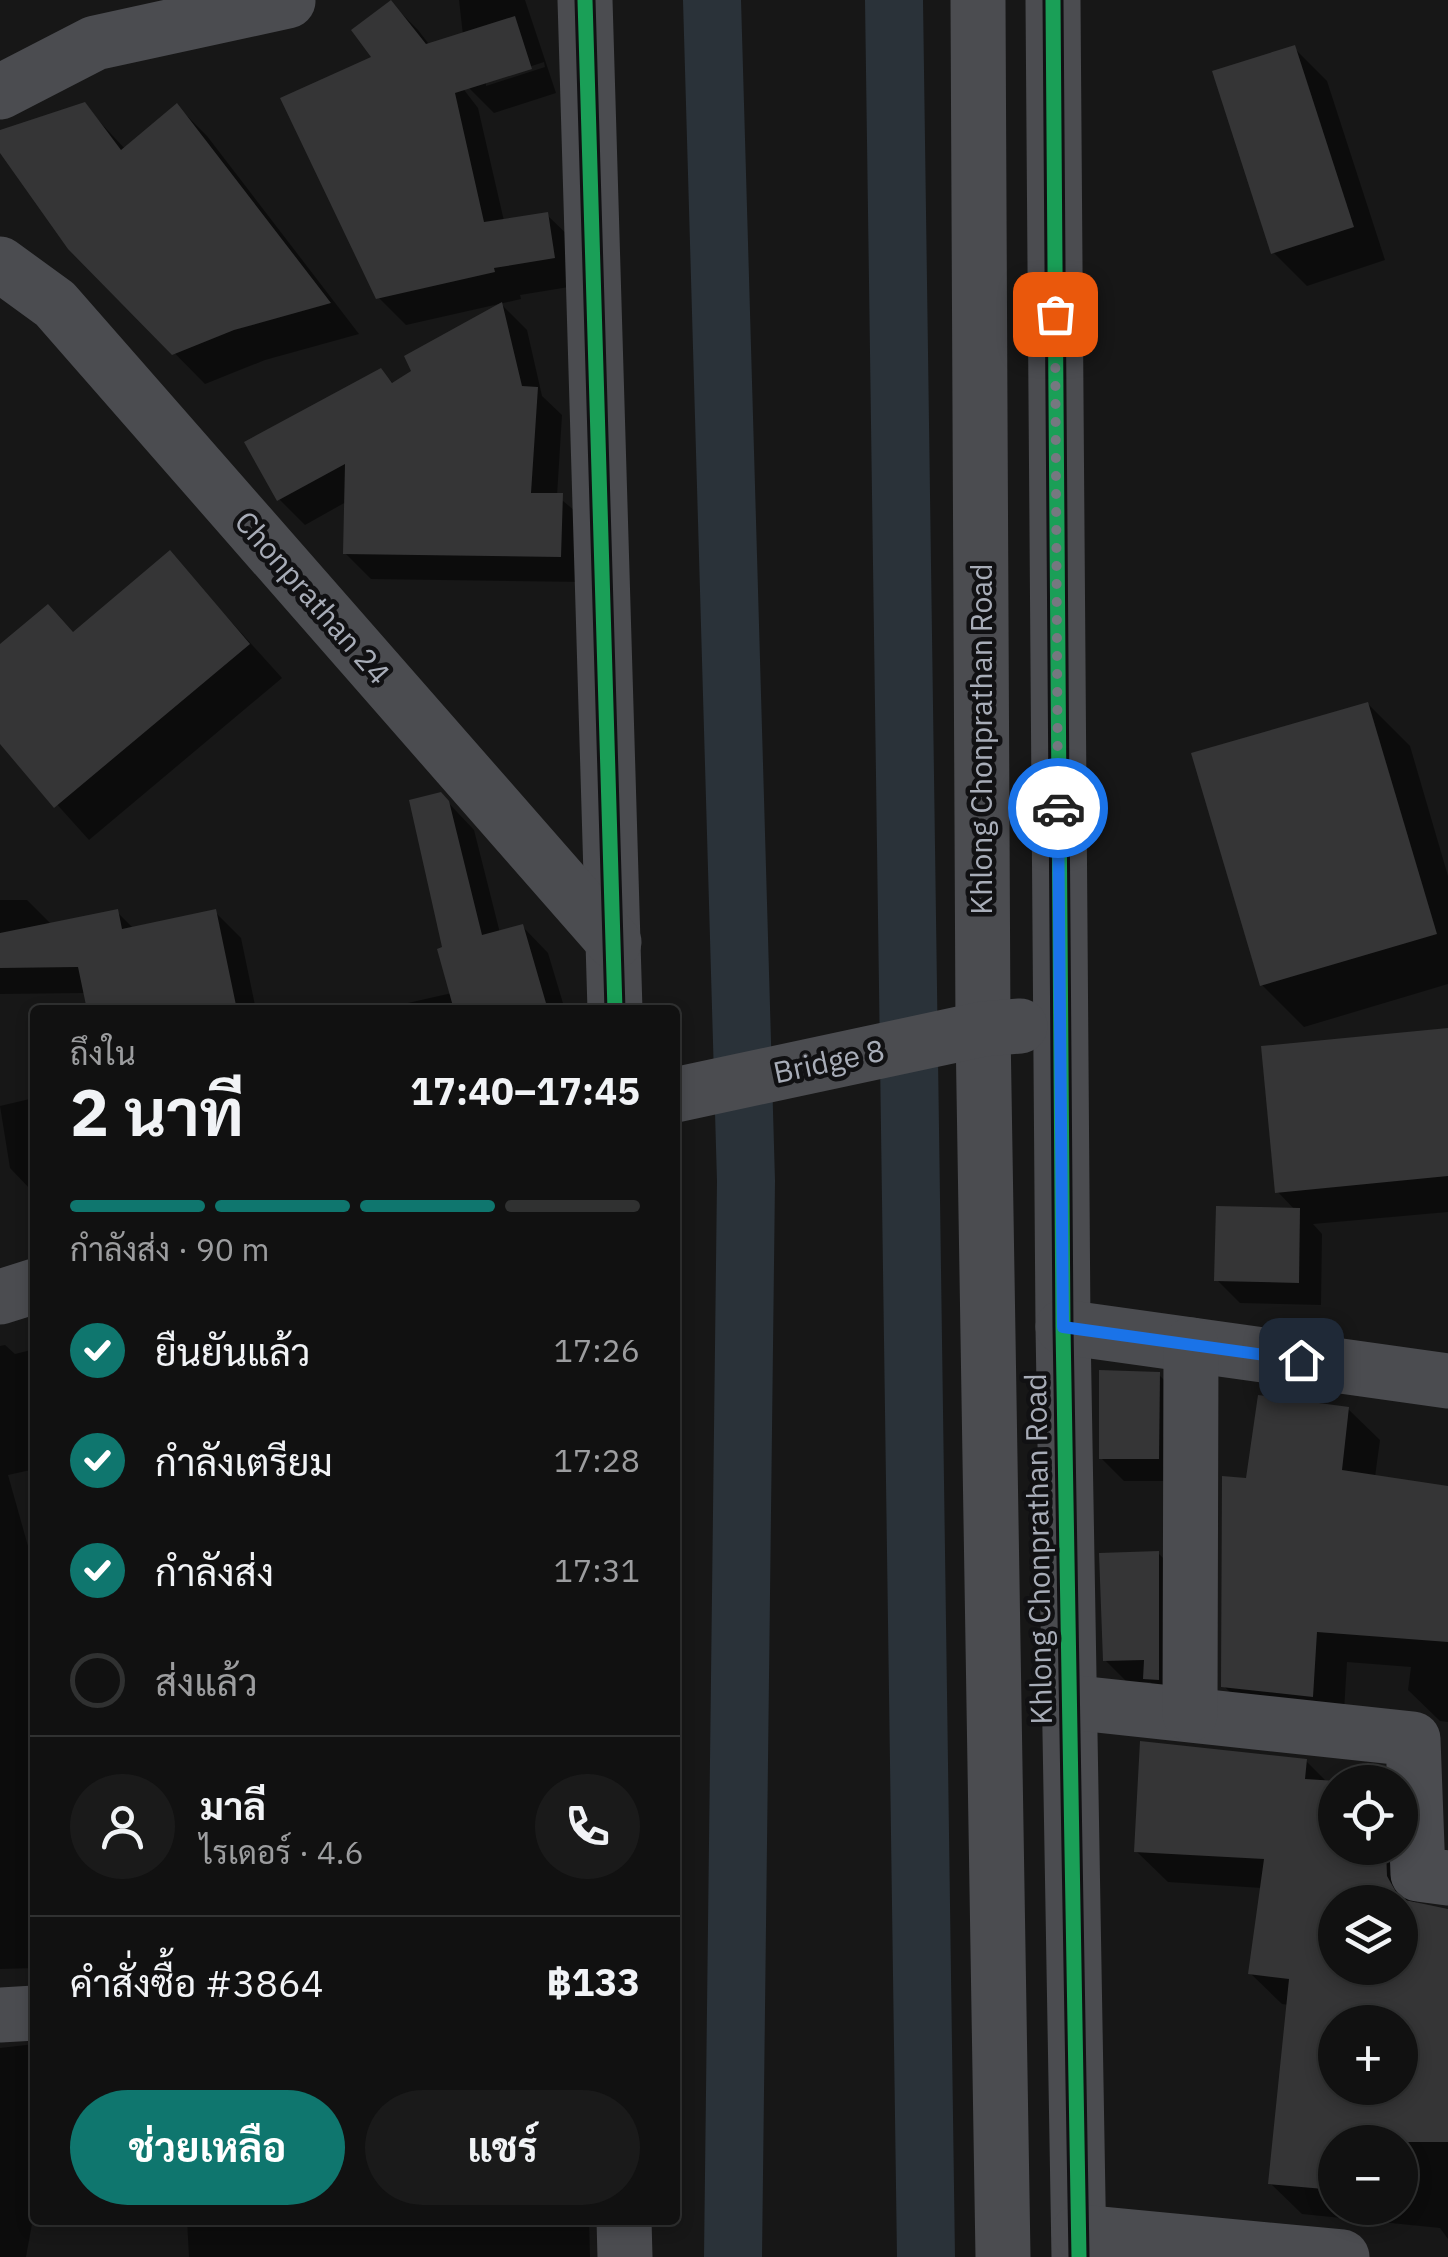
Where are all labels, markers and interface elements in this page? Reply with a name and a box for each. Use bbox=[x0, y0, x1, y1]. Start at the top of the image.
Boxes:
pin bbox=[1013, 272, 1098, 357]
icon: bag bbox=[1028, 287, 1083, 342]
street label: Chonprathan 24 bbox=[227, 502, 399, 692]
street label: Khlong Chonprathan Road bbox=[961, 563, 1000, 915]
courier bbox=[1008, 758, 1108, 858]
icon: car bbox=[1031, 781, 1086, 836]
street label: Bridge 8 bbox=[770, 1030, 888, 1091]
text: ถึงใน bbox=[70, 1032, 136, 1074]
text: 17:40–17:45 bbox=[410, 1066, 640, 1115]
text: 2 นาที bbox=[70, 1069, 244, 1154]
text: กำลังส่ง · 90 m bbox=[70, 1228, 270, 1270]
pin bbox=[1259, 1318, 1344, 1403]
icon: check bbox=[70, 1323, 125, 1378]
text: ยืนยันแล้ว bbox=[155, 1327, 310, 1376]
text: 17:26 bbox=[554, 1329, 640, 1371]
icon: home bbox=[1274, 1333, 1329, 1388]
street label: Khlong Chonprathan Road bbox=[1015, 1373, 1060, 1725]
icon: check bbox=[70, 1433, 125, 1488]
text: กำลังเตรียม bbox=[155, 1437, 333, 1486]
text: 17:28 bbox=[554, 1439, 640, 1481]
icon: check bbox=[70, 1543, 125, 1598]
text: กำลังส่ง bbox=[155, 1547, 274, 1596]
text: 17:31 bbox=[554, 1549, 640, 1591]
text: ส่งแล้ว bbox=[155, 1657, 258, 1706]
map controls bbox=[1318, 1765, 1418, 2225]
button: locate bbox=[1318, 1765, 1418, 1865]
button: person bbox=[70, 1774, 175, 1879]
button: phone bbox=[535, 1774, 640, 1879]
text: มาลี bbox=[200, 1781, 266, 1830]
text: ไรเดอร์ · 4.6 bbox=[200, 1831, 364, 1873]
button: layers bbox=[1318, 1885, 1418, 1985]
text: ฿133 bbox=[546, 1957, 640, 2006]
text: คำสั่งซื้อ #3864 bbox=[70, 1958, 324, 2007]
button: + bbox=[1318, 2005, 1418, 2105]
button: ช่วยเหลือ bbox=[70, 2090, 345, 2205]
button: แชร์ bbox=[365, 2090, 640, 2205]
button: − bbox=[1318, 2125, 1418, 2225]

